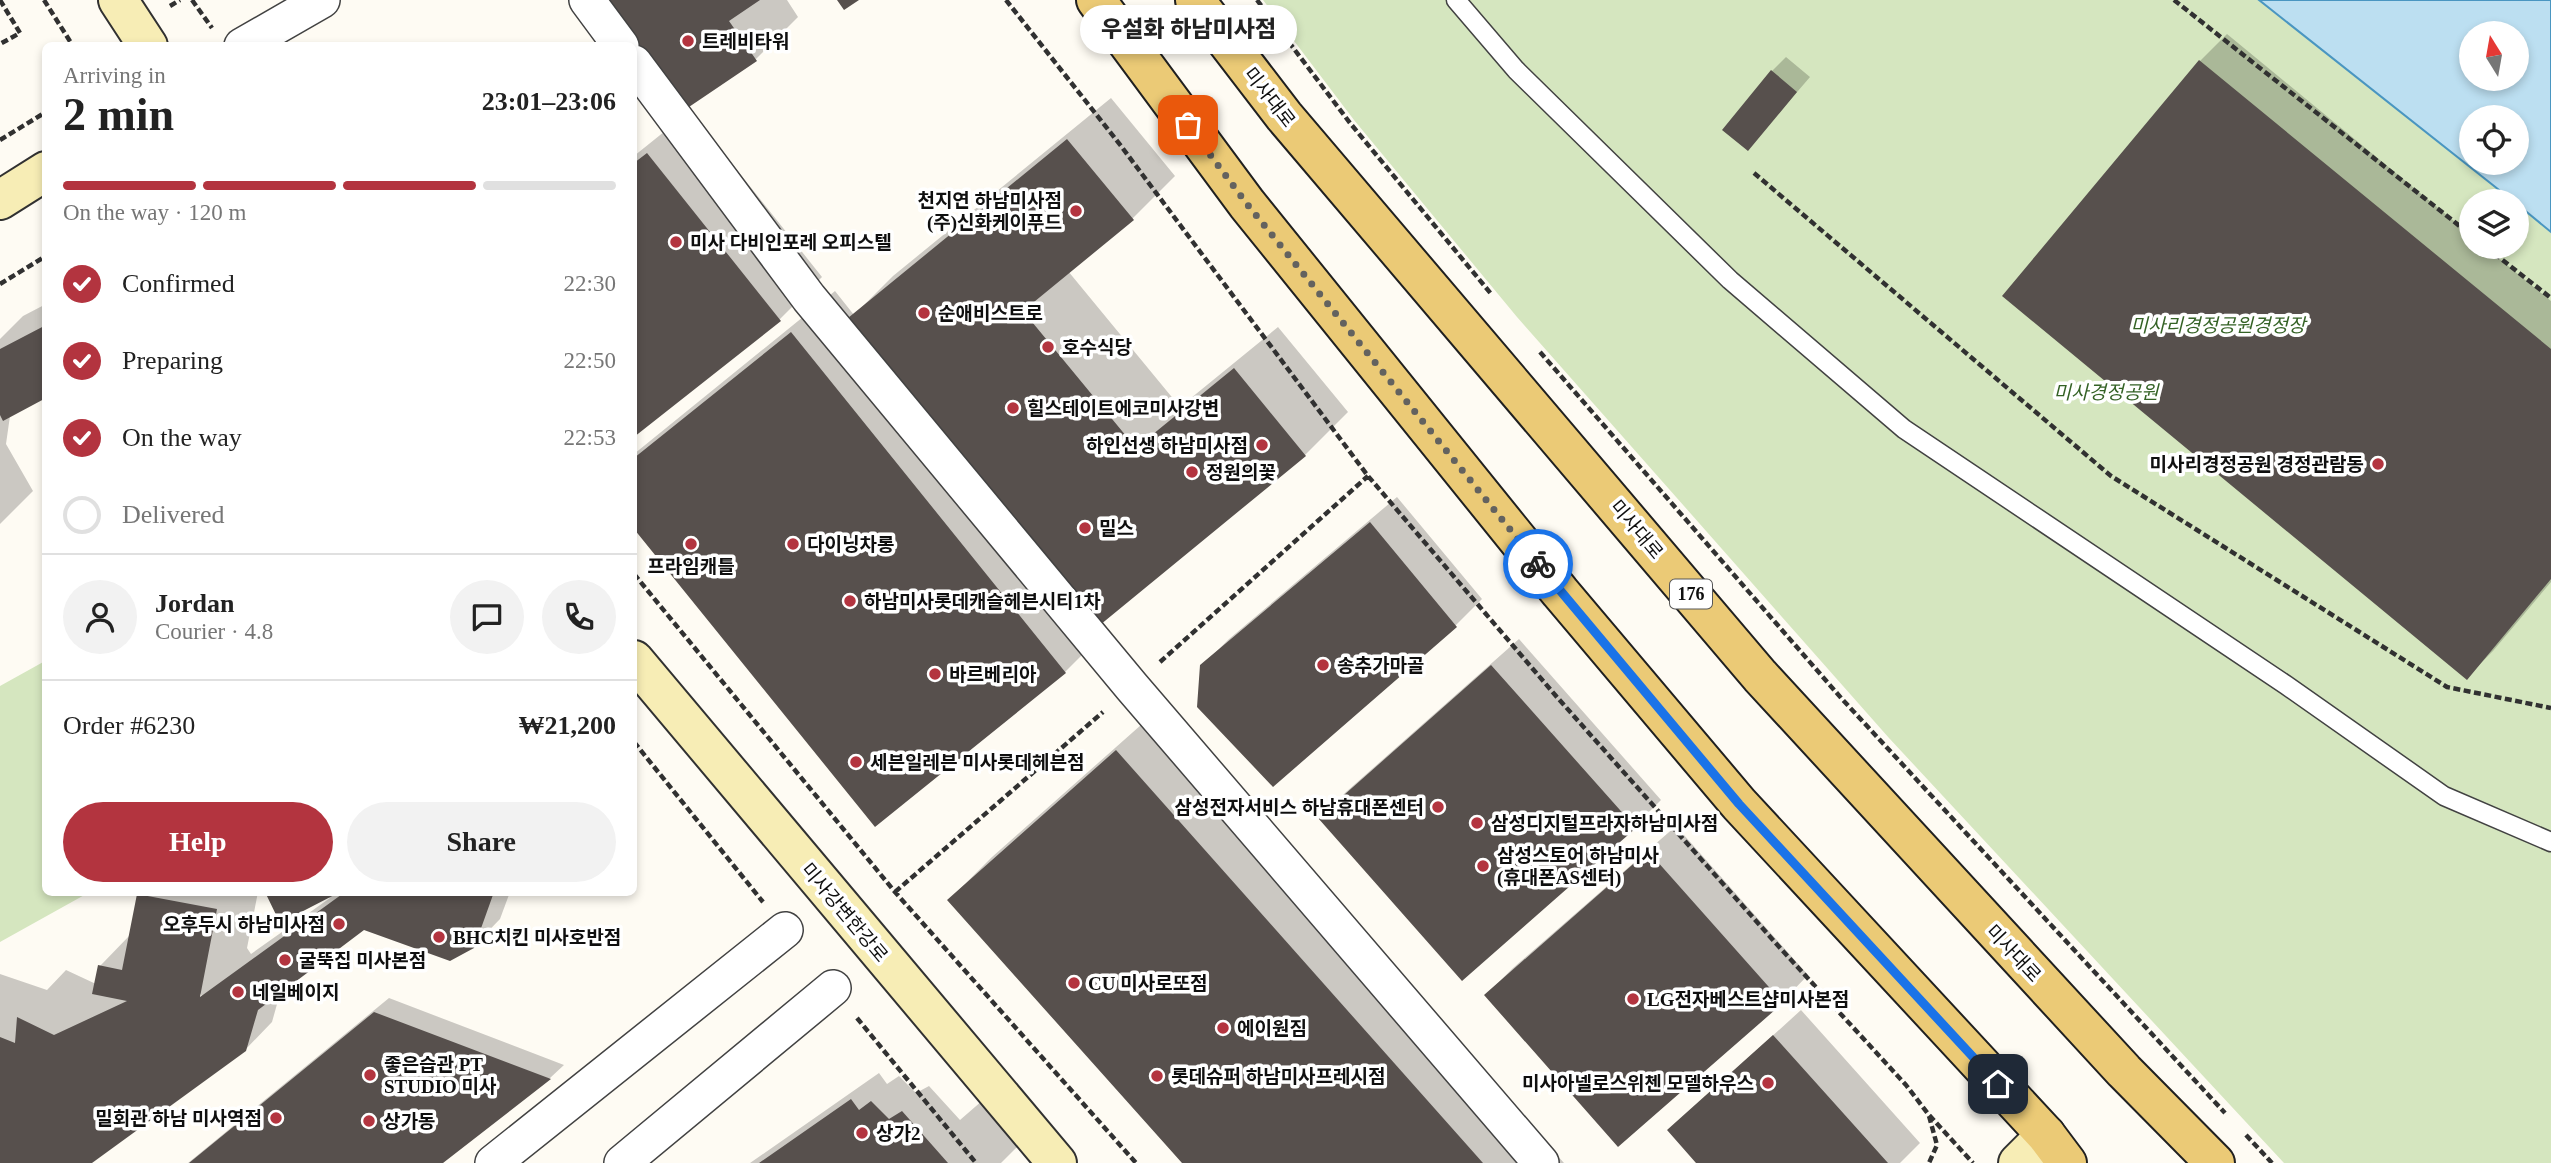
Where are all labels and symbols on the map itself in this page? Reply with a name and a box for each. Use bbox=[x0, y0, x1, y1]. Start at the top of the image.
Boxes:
callout: 우설화 하남미사점 bbox=[1080, 6, 1296, 55]
north arrow bbox=[2459, 21, 2529, 91]
place label: 트레비타워 bbox=[702, 31, 789, 52]
marker: 트레비타워 bbox=[680, 33, 696, 49]
street label: 미사대로 bbox=[1240, 63, 1299, 131]
pin bbox=[1158, 95, 1218, 155]
place label: 천지연 하남미사점 (주)신화케이푸드 bbox=[917, 190, 1062, 234]
marker: 천지연 하남미사점 (주)신화케이푸드 bbox=[1068, 203, 1084, 219]
place label: 미사 다비인포레 오피스텔 bbox=[690, 232, 892, 253]
marker: 미사 다비인포레 오피스텔 bbox=[668, 234, 684, 250]
place label: 순애비스트로 bbox=[938, 303, 1043, 324]
marker: 순애비스트로 bbox=[916, 305, 932, 321]
park label: 미사리경정공원경정장 bbox=[2131, 315, 2308, 336]
place label: 호수식당 bbox=[1062, 337, 1132, 358]
marker: 호수식당 bbox=[1040, 339, 1056, 355]
park label: 미사경정공원 bbox=[2054, 382, 2160, 403]
place label: 힐스테이트에코미사강변 bbox=[1027, 398, 1219, 419]
marker: 힐스테이트에코미사강변 bbox=[1005, 400, 1021, 416]
place label: 하인선생 하남미사점 bbox=[1086, 435, 1248, 456]
marker: 하인선생 하남미사점 bbox=[1254, 437, 1270, 453]
place label: 미사리경정공원 경정관람동 bbox=[2149, 454, 2364, 475]
marker: 미사리경정공원 경정관람동 bbox=[2370, 456, 2386, 472]
place label: 정원의꽃 bbox=[1206, 462, 1276, 483]
marker: 정원의꽃 bbox=[1184, 464, 1200, 480]
street label: 미사대로 bbox=[1606, 496, 1667, 563]
place label: 밀스 bbox=[1099, 518, 1134, 539]
marker: 밀스 bbox=[1077, 520, 1093, 536]
courier bbox=[1503, 529, 1573, 599]
place label: 다이닝차롱 bbox=[807, 534, 894, 555]
marker: 프라임캐틀 bbox=[683, 536, 699, 552]
marker: 다이닝차롱 bbox=[785, 536, 801, 552]
place label: 프라임캐틀 bbox=[647, 556, 735, 577]
road number: 176 bbox=[1670, 580, 1712, 608]
place label: 하남미사롯데캐슬헤븐시티1차 bbox=[864, 591, 1101, 612]
marker: 하남미사롯데캐슬헤븐시티1차 bbox=[842, 593, 858, 609]
place label: 송추가마골 bbox=[1337, 655, 1424, 676]
marker: 송추가마골 bbox=[1315, 657, 1331, 673]
place label: 바르베리아 bbox=[949, 664, 1037, 685]
marker: 바르베리아 bbox=[927, 666, 943, 682]
place label: 세븐일레븐 미사롯데헤븐점 bbox=[870, 752, 1085, 773]
marker: 세븐일레븐 미사롯데헤븐점 bbox=[848, 754, 864, 770]
place label: 삼성전자서비스 하남휴대폰센터 bbox=[1175, 797, 1424, 818]
marker: 삼성전자서비스 하남휴대폰센터 bbox=[1430, 799, 1446, 815]
place label: 삼성디지털프라자하남미사점 bbox=[1491, 813, 1718, 834]
marker: 삼성디지털프라자하남미사점 bbox=[1469, 815, 1485, 831]
place label: 삼성스토어 하남미사 (휴대폰AS센터) bbox=[1497, 845, 1660, 889]
marker: 삼성스토어 하남미사 (휴대폰AS센터) bbox=[1475, 858, 1491, 874]
street label: 미사강변한강로 bbox=[797, 859, 892, 966]
place label: 오후두시 하남미사점 bbox=[163, 914, 325, 935]
marker: 오후두시 하남미사점 bbox=[331, 916, 347, 932]
street label: 미사대로 bbox=[1982, 921, 2045, 986]
place label: BHC치킨 미사호반점 bbox=[453, 927, 621, 948]
marker: BHC치킨 미사호반점 bbox=[431, 929, 447, 945]
place label: 굴뚝집 미사본점 bbox=[299, 950, 426, 971]
marker: 굴뚝집 미사본점 bbox=[277, 952, 293, 968]
place label: CU 미사로또점 bbox=[1088, 973, 1208, 994]
marker: CU 미사로또점 bbox=[1066, 975, 1082, 991]
place label: 네일베이지 bbox=[252, 982, 339, 1003]
marker: 네일베이지 bbox=[230, 984, 246, 1000]
place label: LG전자베스트샵미사본점 bbox=[1647, 989, 1849, 1010]
marker: LG전자베스트샵미사본점 bbox=[1625, 991, 1641, 1007]
place label: 에이원짐 bbox=[1237, 1018, 1307, 1039]
marker: 에이원짐 bbox=[1215, 1020, 1231, 1036]
place label: 좋은습관 PT STUDIO 미사 bbox=[384, 1054, 497, 1097]
pin bbox=[1968, 1054, 2028, 1114]
place label: 롯데슈퍼 하남미사프레시점 bbox=[1171, 1066, 1386, 1087]
marker: 좋은습관 PT STUDIO 미사 bbox=[362, 1067, 378, 1083]
marker: 롯데슈퍼 하남미사프레시점 bbox=[1149, 1068, 1165, 1084]
place label: 미사아넬로스위첸 모델하우스 bbox=[1522, 1073, 1754, 1094]
marker: 미사아넬로스위첸 모델하우스 bbox=[1760, 1075, 1776, 1091]
place label: 밀회관 하남 미사역점 bbox=[95, 1108, 262, 1129]
marker: 밀회관 하남 미사역점 bbox=[268, 1110, 284, 1126]
place label: 상가동 bbox=[383, 1111, 435, 1132]
marker: 상가동 bbox=[361, 1113, 377, 1129]
place label: 상가2 bbox=[876, 1123, 920, 1144]
marker: 상가2 bbox=[854, 1125, 870, 1141]

